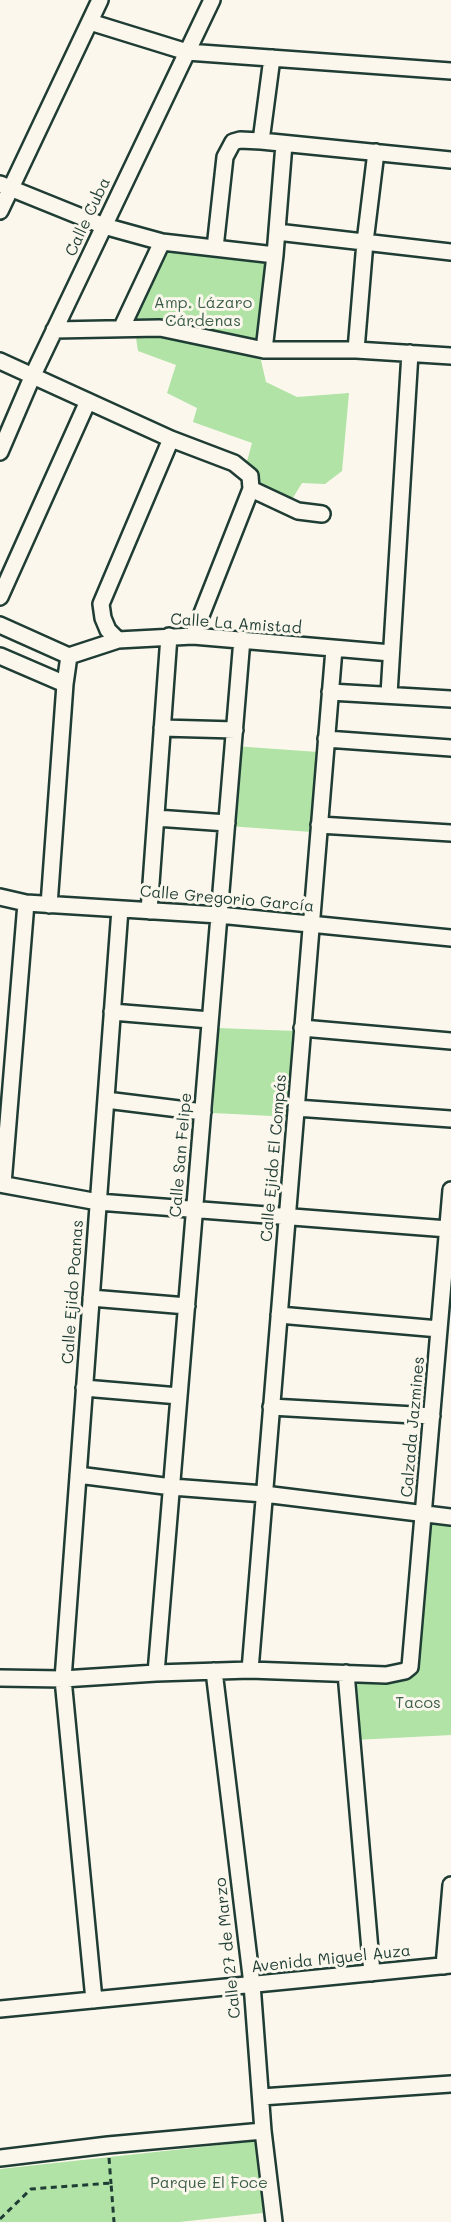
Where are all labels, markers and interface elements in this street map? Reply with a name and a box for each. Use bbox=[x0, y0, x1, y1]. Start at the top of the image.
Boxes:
street label: Calle Cuba bbox=[61, 175, 115, 259]
park label: Amp. Lázaro Cárdenas bbox=[154, 293, 252, 331]
street label: Calle La Amistad bbox=[170, 610, 302, 638]
street label: Calle Gregorio García bbox=[139, 882, 315, 916]
street label: Calle Ejido El Compás bbox=[257, 1073, 291, 1243]
street label: Calle San Felipe bbox=[166, 1092, 196, 1218]
street label: Calle Ejido Poanas bbox=[58, 1219, 88, 1365]
street label: Calzada Jazmines bbox=[397, 1356, 429, 1498]
park label: Tacos bbox=[395, 1693, 441, 1713]
street label: Calle 27 de Marzo bbox=[211, 1877, 245, 2019]
street label: Avenida Miguel Auza bbox=[250, 1941, 412, 1977]
park label: Parque El Foce bbox=[150, 2173, 268, 2193]

